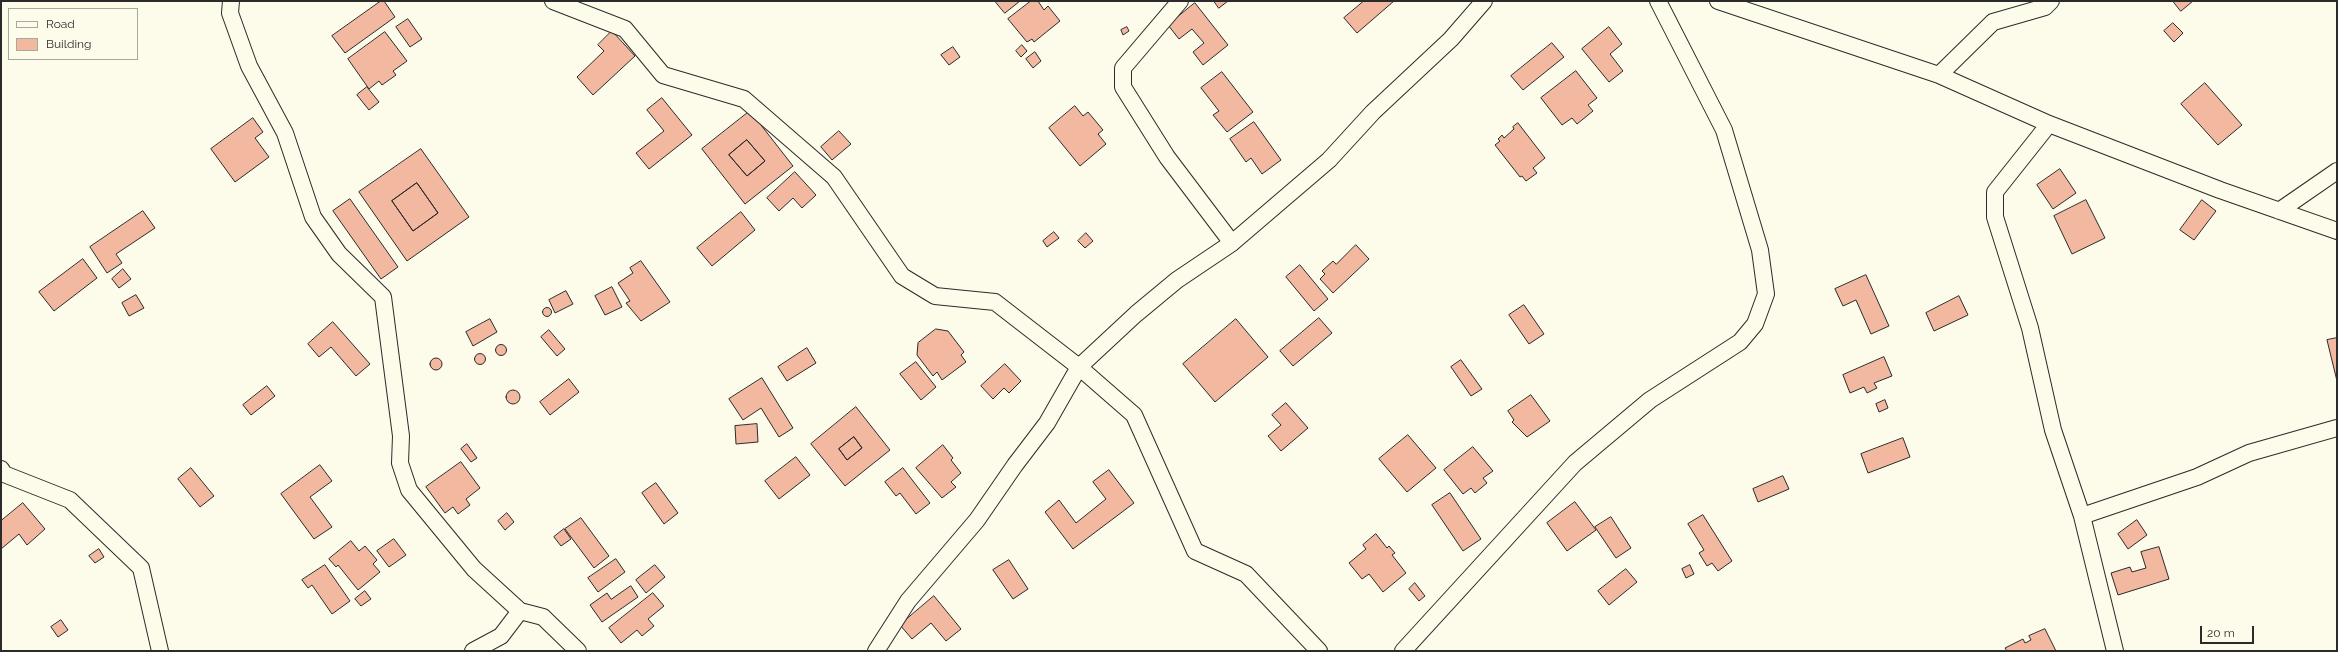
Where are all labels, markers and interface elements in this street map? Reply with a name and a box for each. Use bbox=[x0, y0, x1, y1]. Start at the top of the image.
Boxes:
legend bbox=[8, 8, 138, 60]
text: Road bbox=[46, 17, 75, 31]
text: Building bbox=[46, 37, 92, 51]
scale bar bbox=[2202, 618, 2256, 644]
text: 20 m bbox=[2207, 626, 2235, 640]

